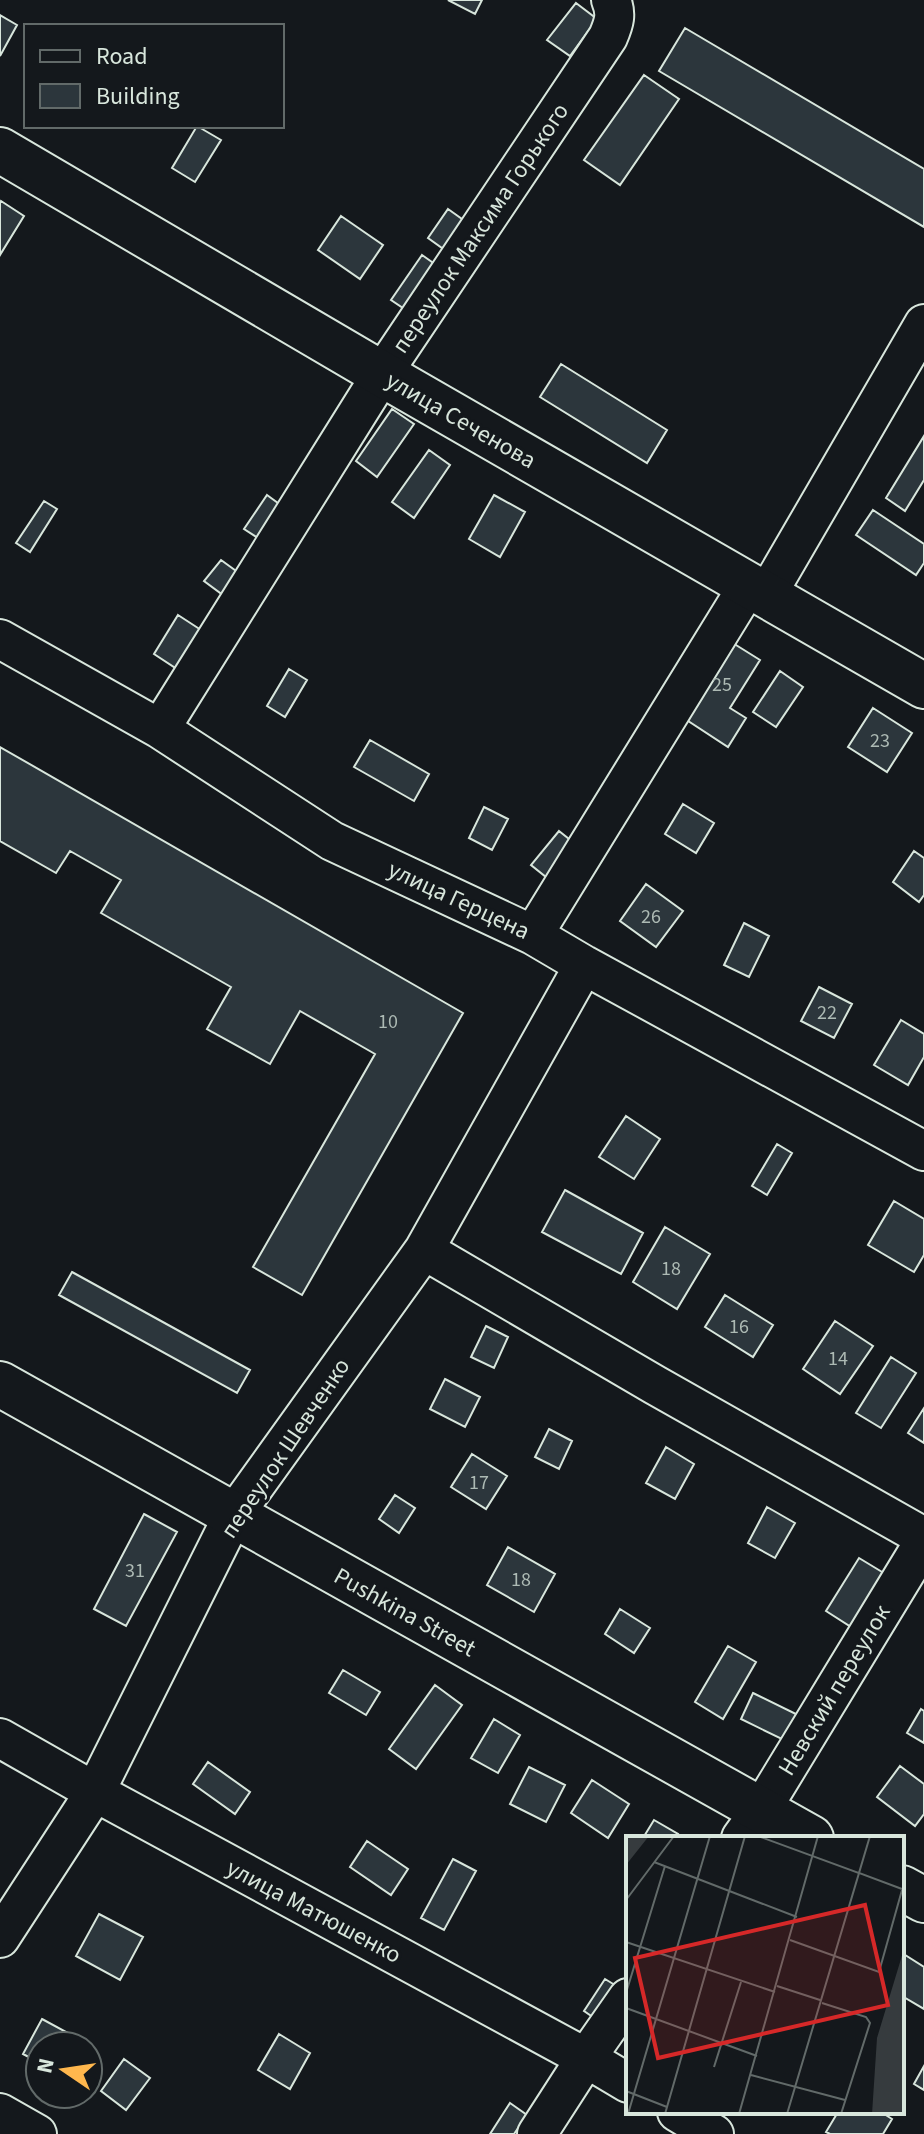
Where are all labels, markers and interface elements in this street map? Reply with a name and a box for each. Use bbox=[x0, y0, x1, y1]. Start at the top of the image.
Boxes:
legend bbox=[24, 24, 284, 128]
text: Road bbox=[96, 39, 148, 74]
text: Building bbox=[96, 79, 180, 114]
street label: переулок Максима Горького bbox=[383, 96, 578, 361]
street label: улица Сеченова bbox=[379, 363, 542, 478]
house number: 25 bbox=[712, 671, 732, 699]
house number: 23 bbox=[870, 727, 890, 755]
street label: улица Герцена bbox=[382, 852, 536, 949]
house number: 26 bbox=[641, 903, 661, 931]
house number: 22 bbox=[817, 999, 837, 1027]
house number: 10 bbox=[378, 1008, 398, 1036]
house number: 18 bbox=[661, 1255, 681, 1283]
house number: 16 bbox=[729, 1313, 749, 1341]
house number: 14 bbox=[828, 1345, 848, 1373]
street label: переулок Шевченко bbox=[212, 1351, 359, 1546]
house number: 17 bbox=[469, 1469, 489, 1497]
house number: 31 bbox=[125, 1557, 145, 1585]
street label: Pushkina Street bbox=[327, 1559, 482, 1666]
house number: 18 bbox=[511, 1566, 531, 1594]
street label: Невский переулок bbox=[770, 1598, 899, 1782]
inset map bbox=[626, 1836, 904, 2114]
street label: улица Матюшенко bbox=[220, 1851, 407, 1972]
north arrow bbox=[24, 2030, 104, 2110]
text: N bbox=[28, 2055, 63, 2076]

